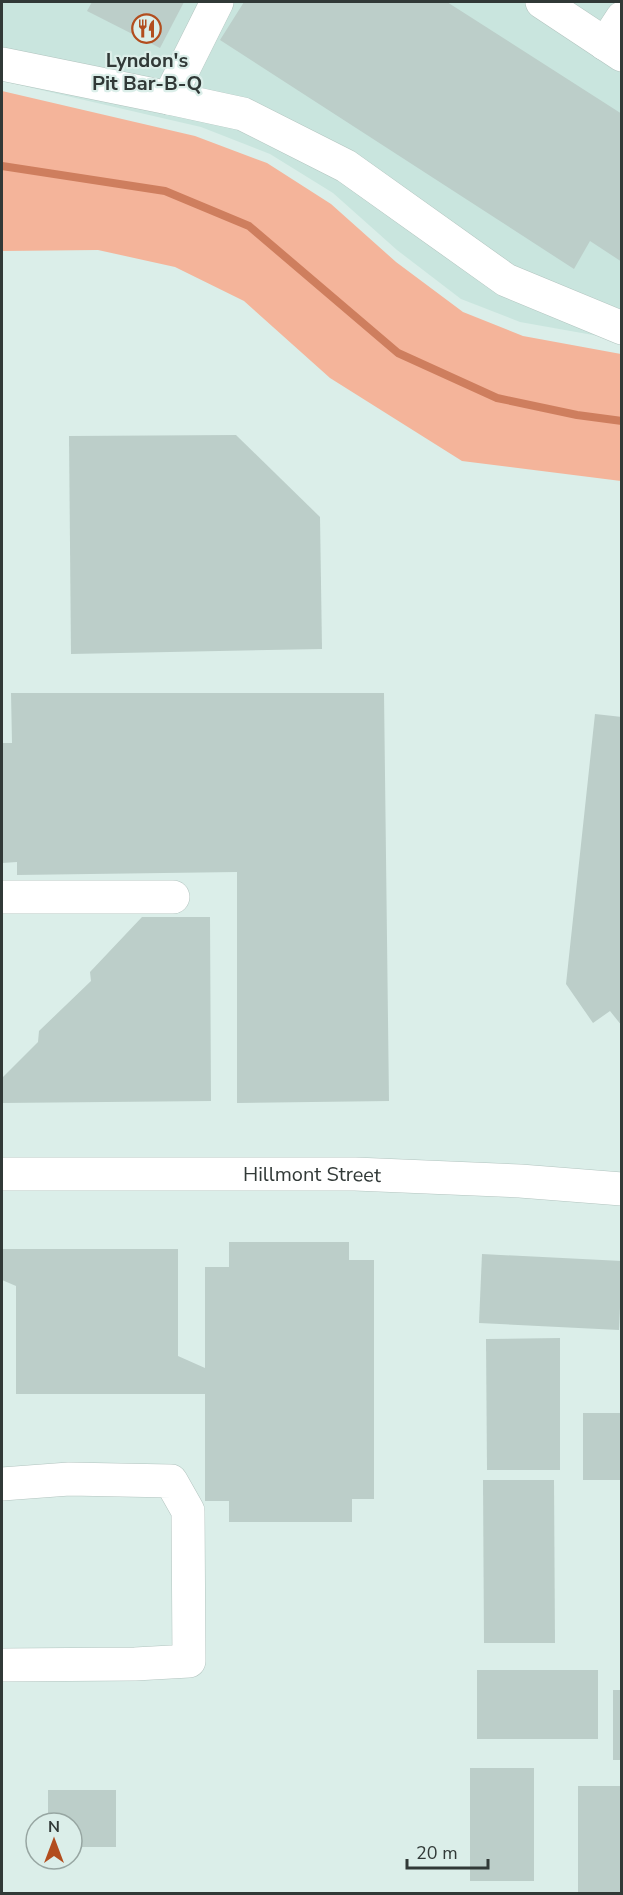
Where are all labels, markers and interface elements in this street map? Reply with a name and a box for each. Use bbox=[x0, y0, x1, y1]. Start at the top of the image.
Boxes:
restaurant icon: Lyndon's Pit Bar-B-Q bbox=[131, 13, 163, 45]
place label: Lyndon's Pit Bar-B-Q bbox=[92, 47, 202, 97]
street label: Hillmont Street bbox=[243, 1160, 383, 1189]
north arrow bbox=[24, 1811, 84, 1871]
text: N bbox=[48, 1816, 60, 1838]
scale bar bbox=[407, 1832, 488, 1870]
text: 20 m bbox=[416, 1841, 458, 1865]

